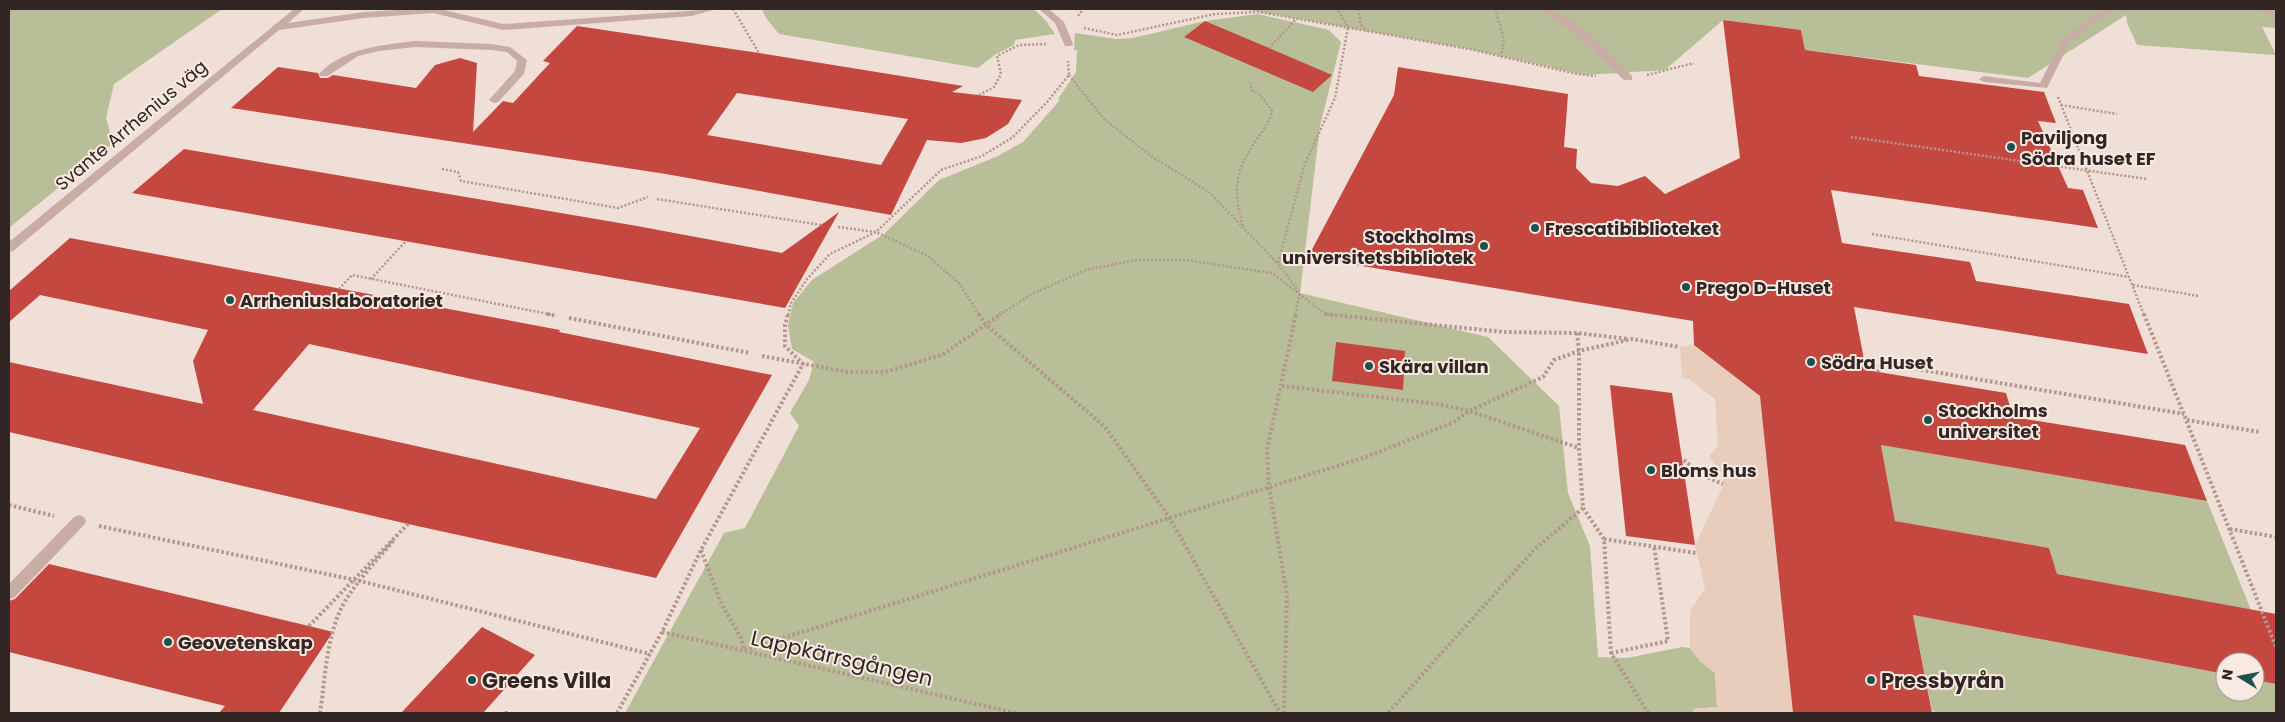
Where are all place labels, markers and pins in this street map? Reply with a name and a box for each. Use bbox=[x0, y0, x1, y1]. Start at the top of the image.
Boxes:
place label: Paviljong Södra huset EF bbox=[2021, 125, 2156, 171]
marker: Paviljong Södra huset EF bbox=[2005, 141, 2017, 153]
place label: Frescatibiblioteket bbox=[1545, 216, 1719, 241]
marker: Frescatibiblioteket bbox=[1529, 222, 1541, 234]
place label: Stockholms universitetsbibliotek bbox=[1282, 224, 1475, 270]
marker: Stockholms universitetsbibliotek bbox=[1478, 240, 1490, 252]
place label: Prego D-Huset bbox=[1696, 275, 1831, 300]
marker: Prego D-Huset bbox=[1680, 281, 1692, 293]
place label: Arrheniuslaboratoriet bbox=[240, 288, 443, 313]
marker: Arrheniuslaboratoriet bbox=[224, 294, 236, 306]
place label: Södra Huset bbox=[1821, 350, 1933, 375]
place label: Skära villan bbox=[1379, 354, 1489, 379]
marker: Södra Huset bbox=[1805, 356, 1817, 368]
marker: Skära villan bbox=[1363, 360, 1375, 372]
place label: Stockholms universitet bbox=[1938, 398, 2048, 444]
marker: Stockholms universitet bbox=[1922, 414, 1934, 426]
place label: Bloms hus bbox=[1661, 458, 1757, 483]
marker: Bloms hus bbox=[1645, 464, 1657, 476]
place label: Geovetenskap bbox=[178, 630, 313, 655]
marker: Geovetenskap bbox=[162, 636, 174, 648]
place label: Greens Villa bbox=[482, 666, 611, 695]
place label: Pressbyrån bbox=[1881, 666, 2004, 695]
marker: Greens Villa bbox=[466, 674, 478, 686]
marker: Pressbyrån bbox=[1865, 674, 1877, 686]

